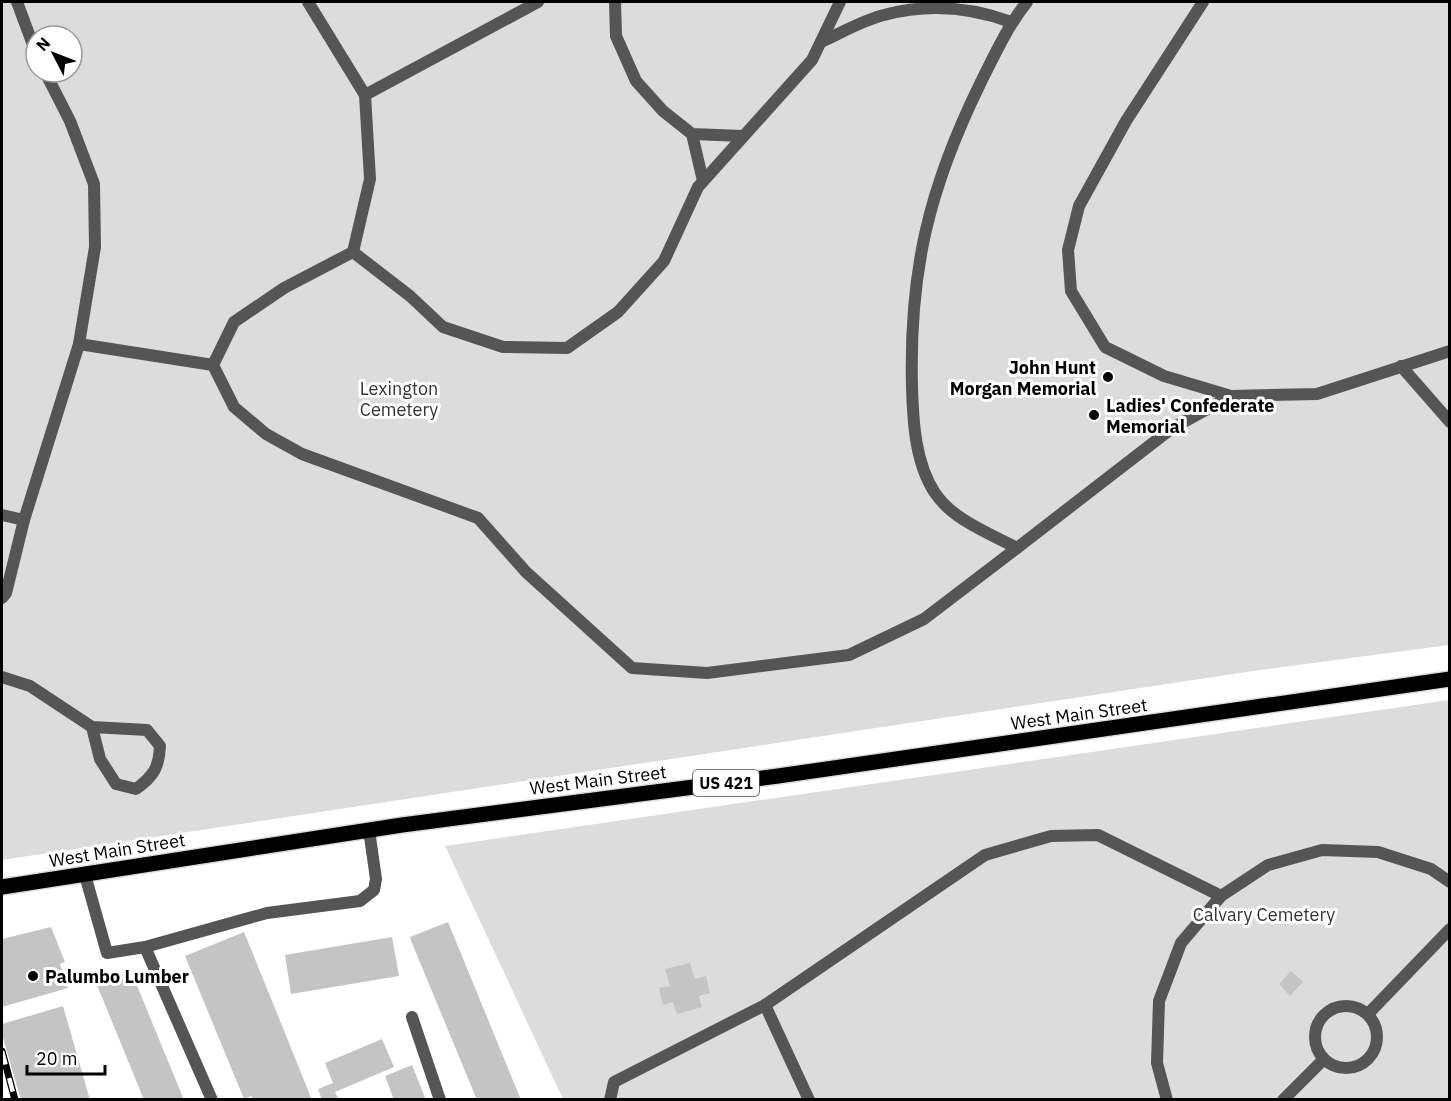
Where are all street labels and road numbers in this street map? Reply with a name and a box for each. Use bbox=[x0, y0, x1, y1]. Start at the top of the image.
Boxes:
street label: West Main Street bbox=[1009, 693, 1149, 735]
street label: West Main Street bbox=[528, 760, 668, 800]
road number: US 421 bbox=[693, 770, 759, 796]
street label: West Main Street bbox=[47, 828, 187, 872]

